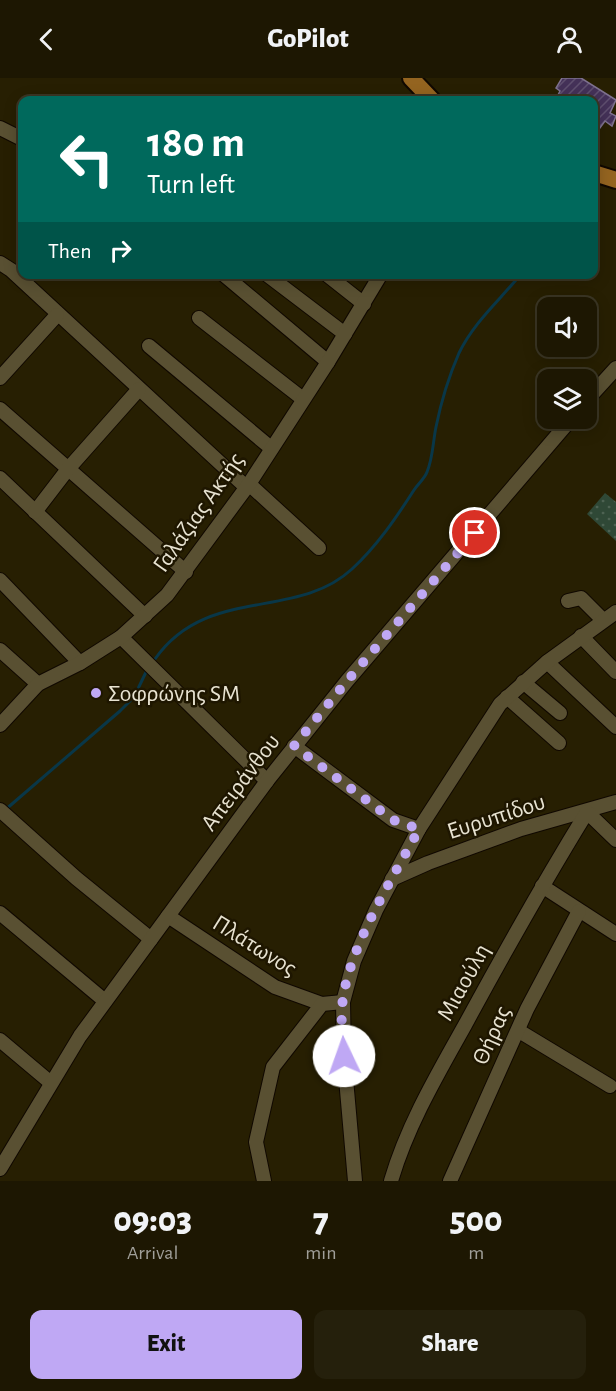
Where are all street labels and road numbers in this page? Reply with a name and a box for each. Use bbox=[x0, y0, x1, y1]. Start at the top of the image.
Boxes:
street label: Γαλάζιας Ακτής bbox=[149, 448, 249, 577]
street label: Απειράνθου bbox=[197, 730, 285, 836]
street label: Ευρυπίδου bbox=[444, 790, 548, 844]
street label: Πλάτωνος bbox=[208, 911, 301, 981]
street label: Μιαούλη bbox=[433, 940, 495, 1025]
street label: Θήρας bbox=[468, 1002, 515, 1068]

